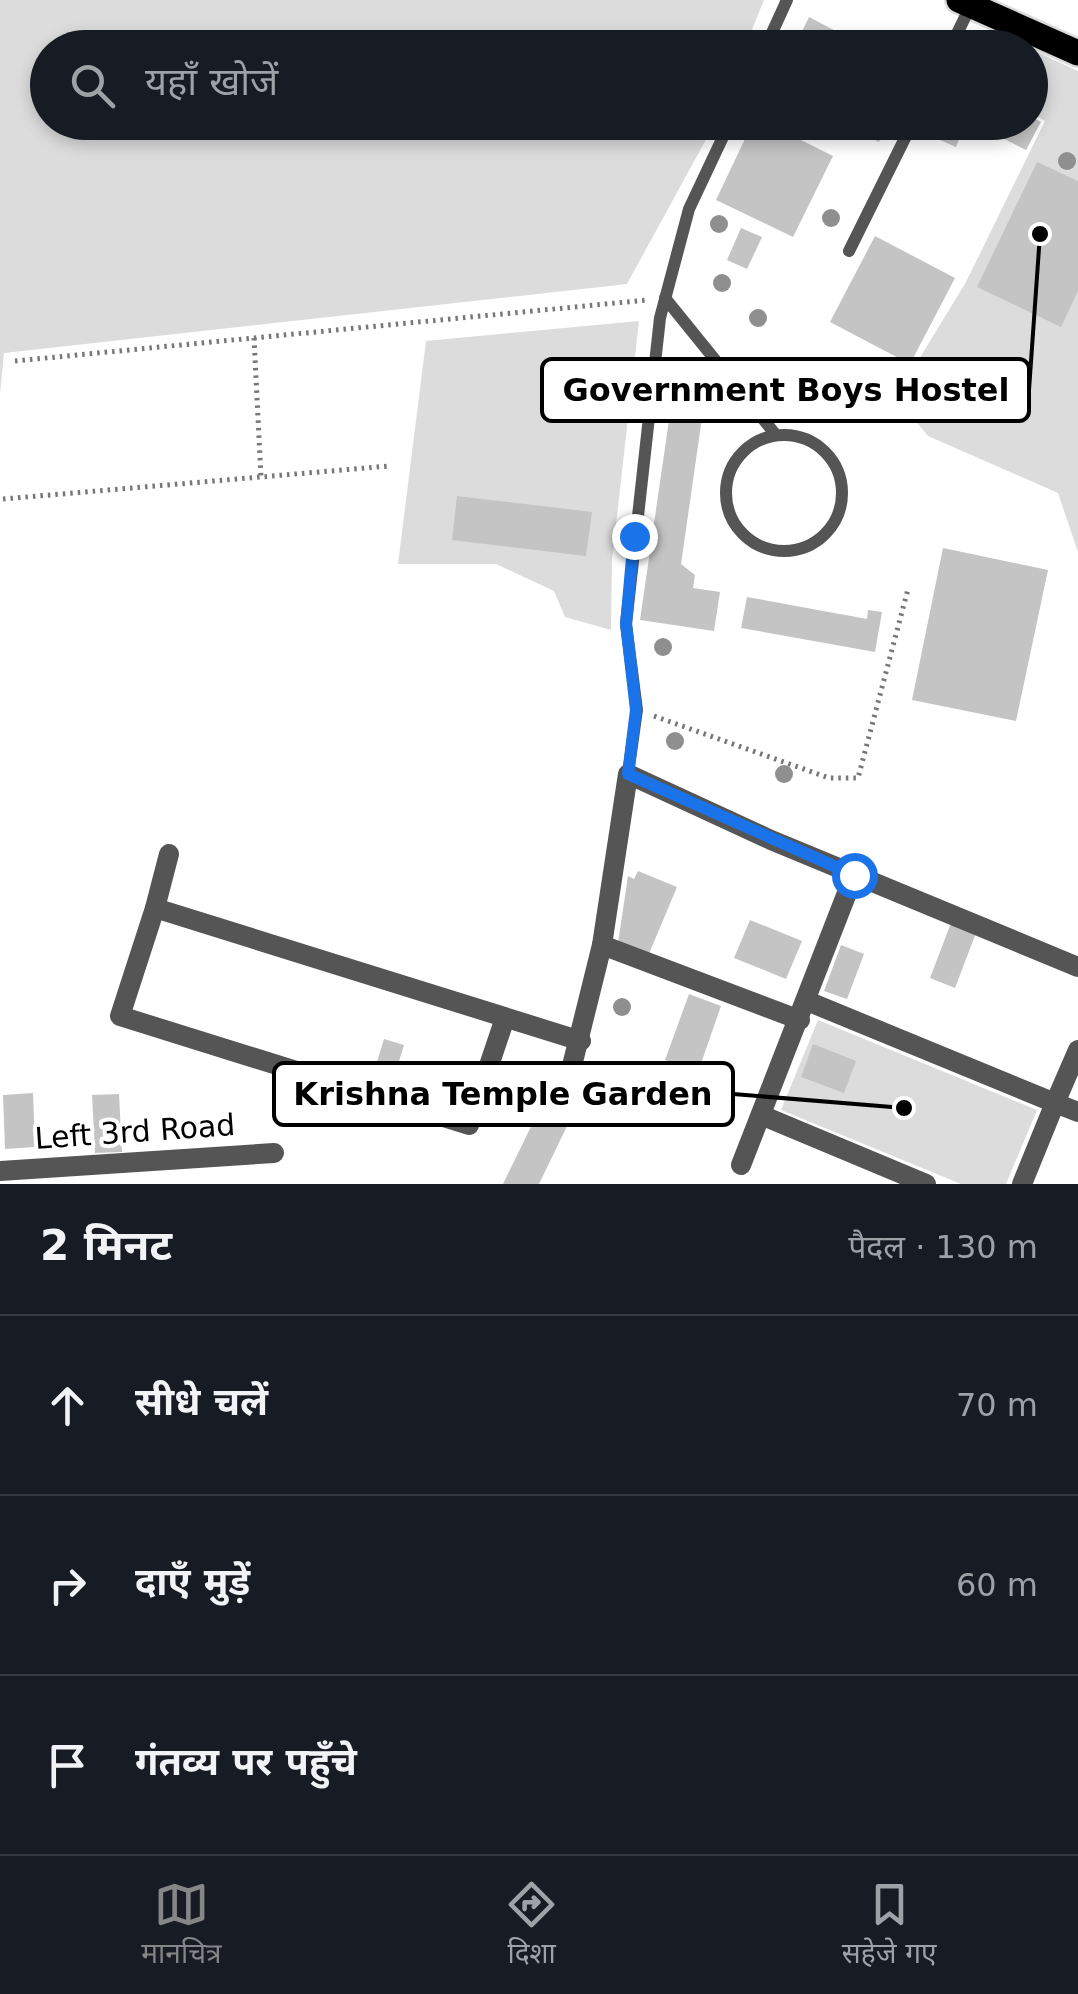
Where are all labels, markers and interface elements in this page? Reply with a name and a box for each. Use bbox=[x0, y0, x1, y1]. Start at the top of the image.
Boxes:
search box bbox=[30, 30, 1048, 140]
icon: search bbox=[65, 58, 120, 113]
text: यहाँ खोजें bbox=[145, 60, 278, 104]
callout: Government Boys Hostel bbox=[542, 359, 1029, 421]
text: Government Boys Hostel bbox=[563, 371, 1009, 409]
route end bbox=[612, 514, 658, 560]
route start bbox=[832, 853, 878, 899]
callout: Krishna Temple Garden bbox=[274, 1063, 733, 1125]
text: Krishna Temple Garden bbox=[293, 1075, 713, 1113]
street label: Left 3rd Road bbox=[34, 1107, 236, 1156]
text: 2 मिनट bbox=[40, 1221, 172, 1270]
text: पैदल · 130 m bbox=[848, 1228, 1038, 1266]
icon: ahead bbox=[40, 1378, 95, 1433]
text: सीधे चलें bbox=[135, 1380, 268, 1424]
text: 70 m bbox=[956, 1386, 1038, 1424]
icon: right bbox=[40, 1558, 95, 1613]
text: दाएँ मुड़ें bbox=[135, 1560, 250, 1604]
text: 60 m bbox=[956, 1566, 1038, 1604]
icon: arrive bbox=[40, 1738, 95, 1793]
text: गंतव्य पर पहुँचे bbox=[135, 1740, 357, 1784]
tab: मानचित्र bbox=[141, 1877, 221, 1974]
tab: दिशा bbox=[504, 1877, 559, 1974]
tab: सहेजे गए bbox=[842, 1877, 937, 1974]

